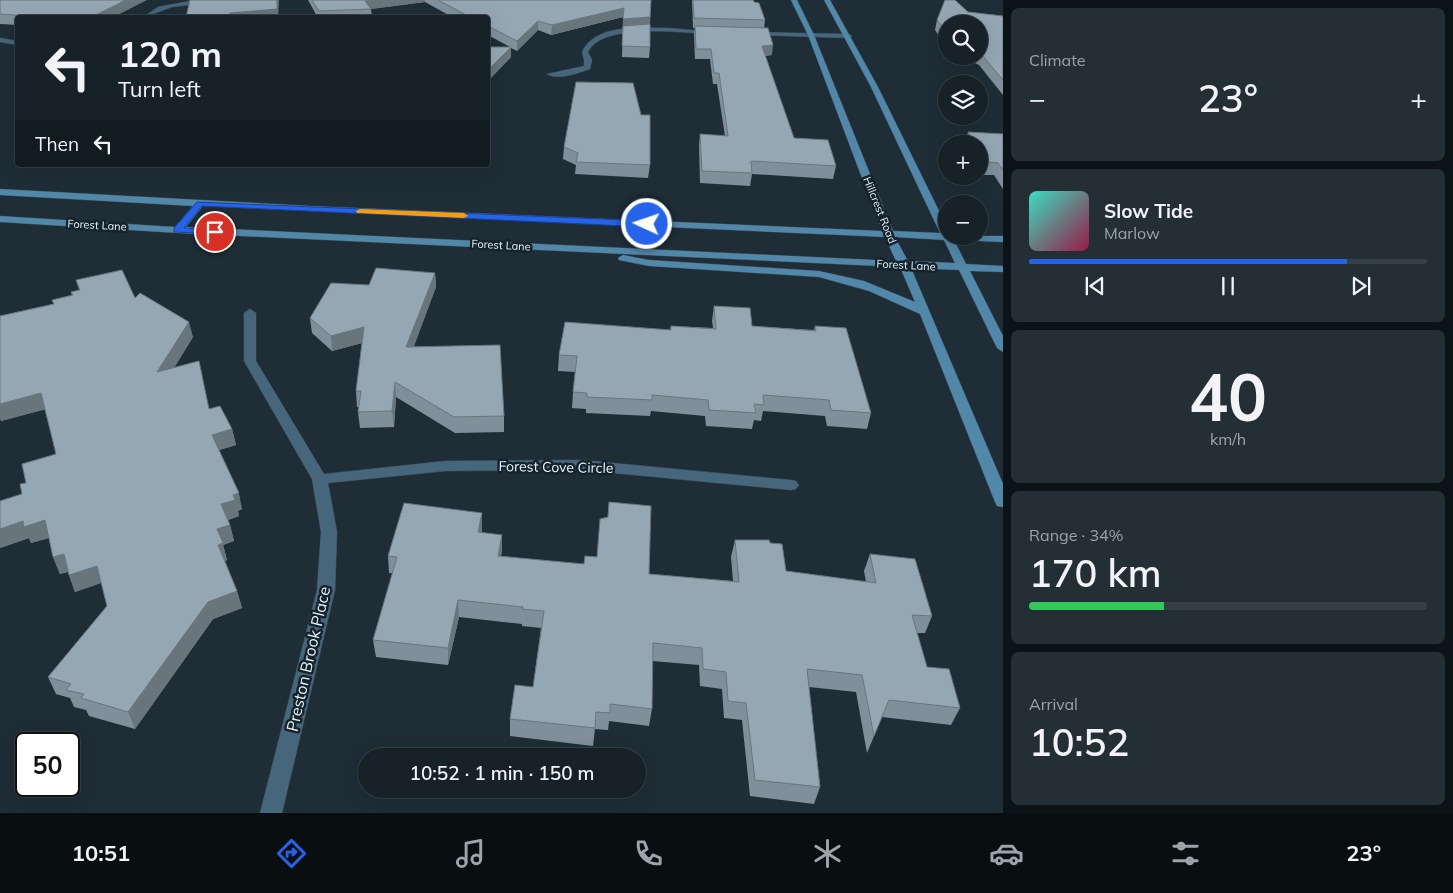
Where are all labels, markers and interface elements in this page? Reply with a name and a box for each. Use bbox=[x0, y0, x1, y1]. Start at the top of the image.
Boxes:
map controls bbox=[938, 15, 988, 245]
button: search bbox=[938, 15, 988, 65]
text: 120 m bbox=[118, 32, 222, 76]
icon: left bbox=[35, 35, 100, 100]
text: Climate bbox=[1029, 50, 1085, 70]
text: 23° bbox=[1198, 74, 1258, 122]
text: Turn left bbox=[118, 75, 201, 103]
button: layers bbox=[938, 75, 988, 125]
text: − bbox=[1029, 81, 1046, 116]
text: + bbox=[1410, 81, 1427, 116]
icon: left bbox=[89, 130, 117, 158]
text: Then bbox=[35, 132, 79, 156]
button: + bbox=[938, 135, 988, 185]
street label: Hillcrest Road bbox=[860, 175, 900, 245]
button: − bbox=[938, 195, 988, 245]
position arrow bbox=[620, 197, 672, 249]
text: Slow Tide bbox=[1104, 199, 1193, 223]
pin bbox=[194, 211, 236, 253]
street label: Forest Lane bbox=[67, 216, 127, 234]
icon: arrive bbox=[201, 218, 229, 246]
text: Marlow bbox=[1104, 223, 1160, 243]
street label: Forest Lane bbox=[471, 236, 531, 254]
street label: Forest Lane bbox=[876, 256, 936, 274]
icon: previous bbox=[1081, 272, 1109, 300]
icon: pause bbox=[1214, 272, 1242, 300]
icon: next bbox=[1347, 272, 1375, 300]
text: 40 bbox=[1189, 356, 1267, 437]
text: km/h bbox=[1210, 429, 1246, 449]
street label: Forest Cove Circle bbox=[498, 457, 614, 477]
text: Range · 34% bbox=[1029, 525, 1124, 545]
text: 170 km bbox=[1029, 549, 1162, 597]
street label: Preston Brook Place bbox=[282, 585, 334, 733]
text: Arrival bbox=[1029, 694, 1078, 714]
text: 10:52 bbox=[1029, 718, 1129, 766]
speed limit sign: 50 bbox=[15, 732, 80, 797]
text: 10:52 · 1 min · 150 m bbox=[409, 761, 595, 785]
icon: directions bbox=[274, 836, 309, 871]
icon: music bbox=[453, 836, 488, 871]
icon: phone bbox=[631, 836, 666, 871]
icon: climate bbox=[810, 836, 845, 871]
icon: car bbox=[989, 836, 1024, 871]
icon: filters bbox=[1168, 836, 1203, 871]
text: 10:51 bbox=[72, 839, 130, 867]
text: 23° bbox=[1346, 839, 1381, 867]

